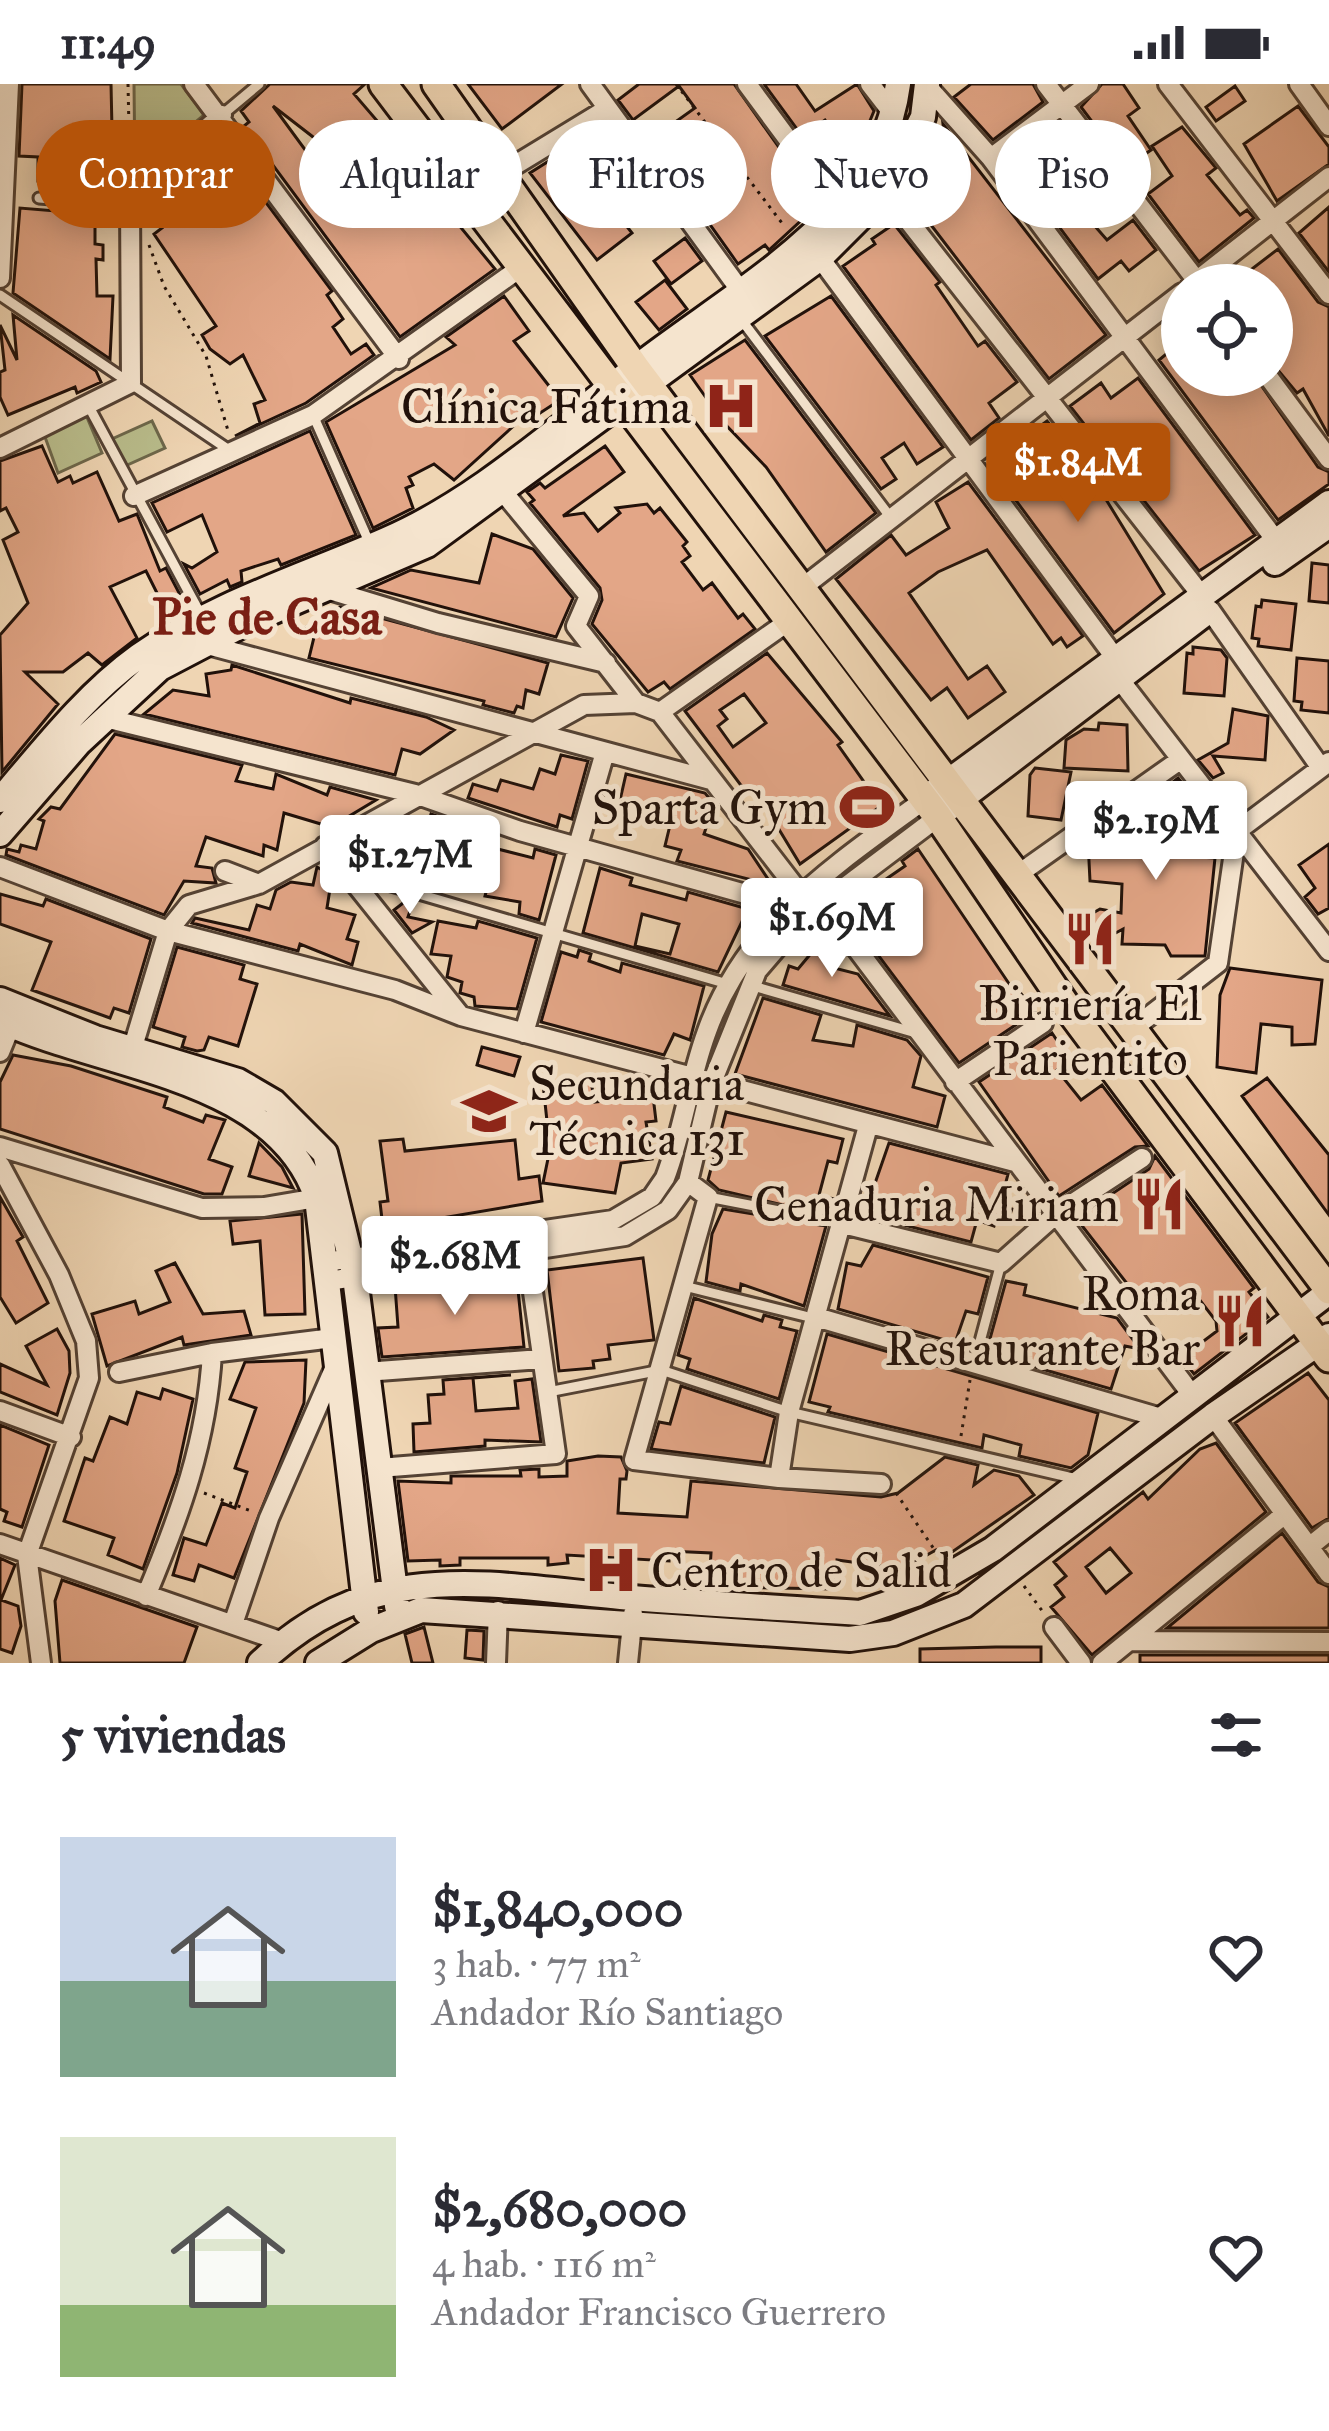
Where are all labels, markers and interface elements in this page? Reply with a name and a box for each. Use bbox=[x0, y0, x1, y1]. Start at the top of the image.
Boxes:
text: 11:49 bbox=[60, 15, 156, 70]
chip: Comprar bbox=[36, 120, 275, 228]
chip: Alquilar bbox=[299, 120, 522, 228]
chip: Filtros bbox=[546, 120, 747, 228]
chip: Nuevo bbox=[771, 120, 971, 228]
chip: Piso bbox=[995, 120, 1151, 228]
map controls bbox=[1161, 264, 1293, 396]
button: locate bbox=[1161, 264, 1293, 396]
place label: Clínica Fátima bbox=[401, 377, 692, 436]
hospital icon: Clínica Fátima bbox=[702, 377, 760, 435]
pin: $1.84M bbox=[980, 423, 1176, 525]
text: $1.84M bbox=[1013, 438, 1143, 486]
district label: Pie de Casa bbox=[152, 586, 383, 648]
place label: Sparta Gym bbox=[592, 778, 827, 837]
sports icon: Sparta Gym bbox=[838, 778, 896, 836]
pin: $2.19M bbox=[1058, 781, 1254, 883]
text: $2.19M bbox=[1092, 796, 1220, 844]
pin: $1.27M bbox=[312, 815, 508, 917]
text: $1.27M bbox=[347, 830, 473, 878]
pin: $1.69M bbox=[734, 878, 930, 980]
text: $1.69M bbox=[768, 893, 896, 941]
restaurant icon: Birriería El Parientito bbox=[1061, 910, 1119, 968]
place label: Birriería El Parientito bbox=[979, 974, 1201, 1088]
place label: Secundaria Técnica 131 bbox=[529, 1054, 745, 1168]
school or university icon: Secundaria Técnica 131 bbox=[460, 1082, 518, 1140]
place label: Cenaduria Miriam bbox=[754, 1175, 1119, 1234]
restaurant icon: Cenaduria Miriam bbox=[1130, 1175, 1188, 1233]
pin: $2.68M bbox=[357, 1216, 553, 1318]
text: $2.68M bbox=[389, 1231, 521, 1279]
place label: Roma Restaurante Bar bbox=[885, 1264, 1201, 1378]
restaurant icon: Roma Restaurante Bar bbox=[1211, 1292, 1269, 1350]
hospital icon: Centro de Salid bbox=[582, 1541, 640, 1599]
place label: Centro de Salid bbox=[651, 1541, 952, 1600]
icon: filters bbox=[1203, 1702, 1269, 1768]
text: 5 viviendas bbox=[60, 1704, 286, 1766]
text: $1,840,000 bbox=[432, 1878, 683, 1940]
icon: home bbox=[156, 1885, 300, 2029]
icon: heart bbox=[1203, 1924, 1269, 1990]
text: 3 hab. · 77 m² bbox=[432, 1940, 641, 1988]
text: Andador Río Santiago bbox=[432, 1988, 783, 2036]
text: $2,680,000 bbox=[432, 2178, 687, 2240]
icon: home bbox=[156, 2185, 300, 2329]
icon: heart bbox=[1203, 2224, 1269, 2290]
text: 4 hab. · 116 m² bbox=[432, 2240, 656, 2288]
text: Andador Francisco Guerrero bbox=[432, 2288, 886, 2336]

